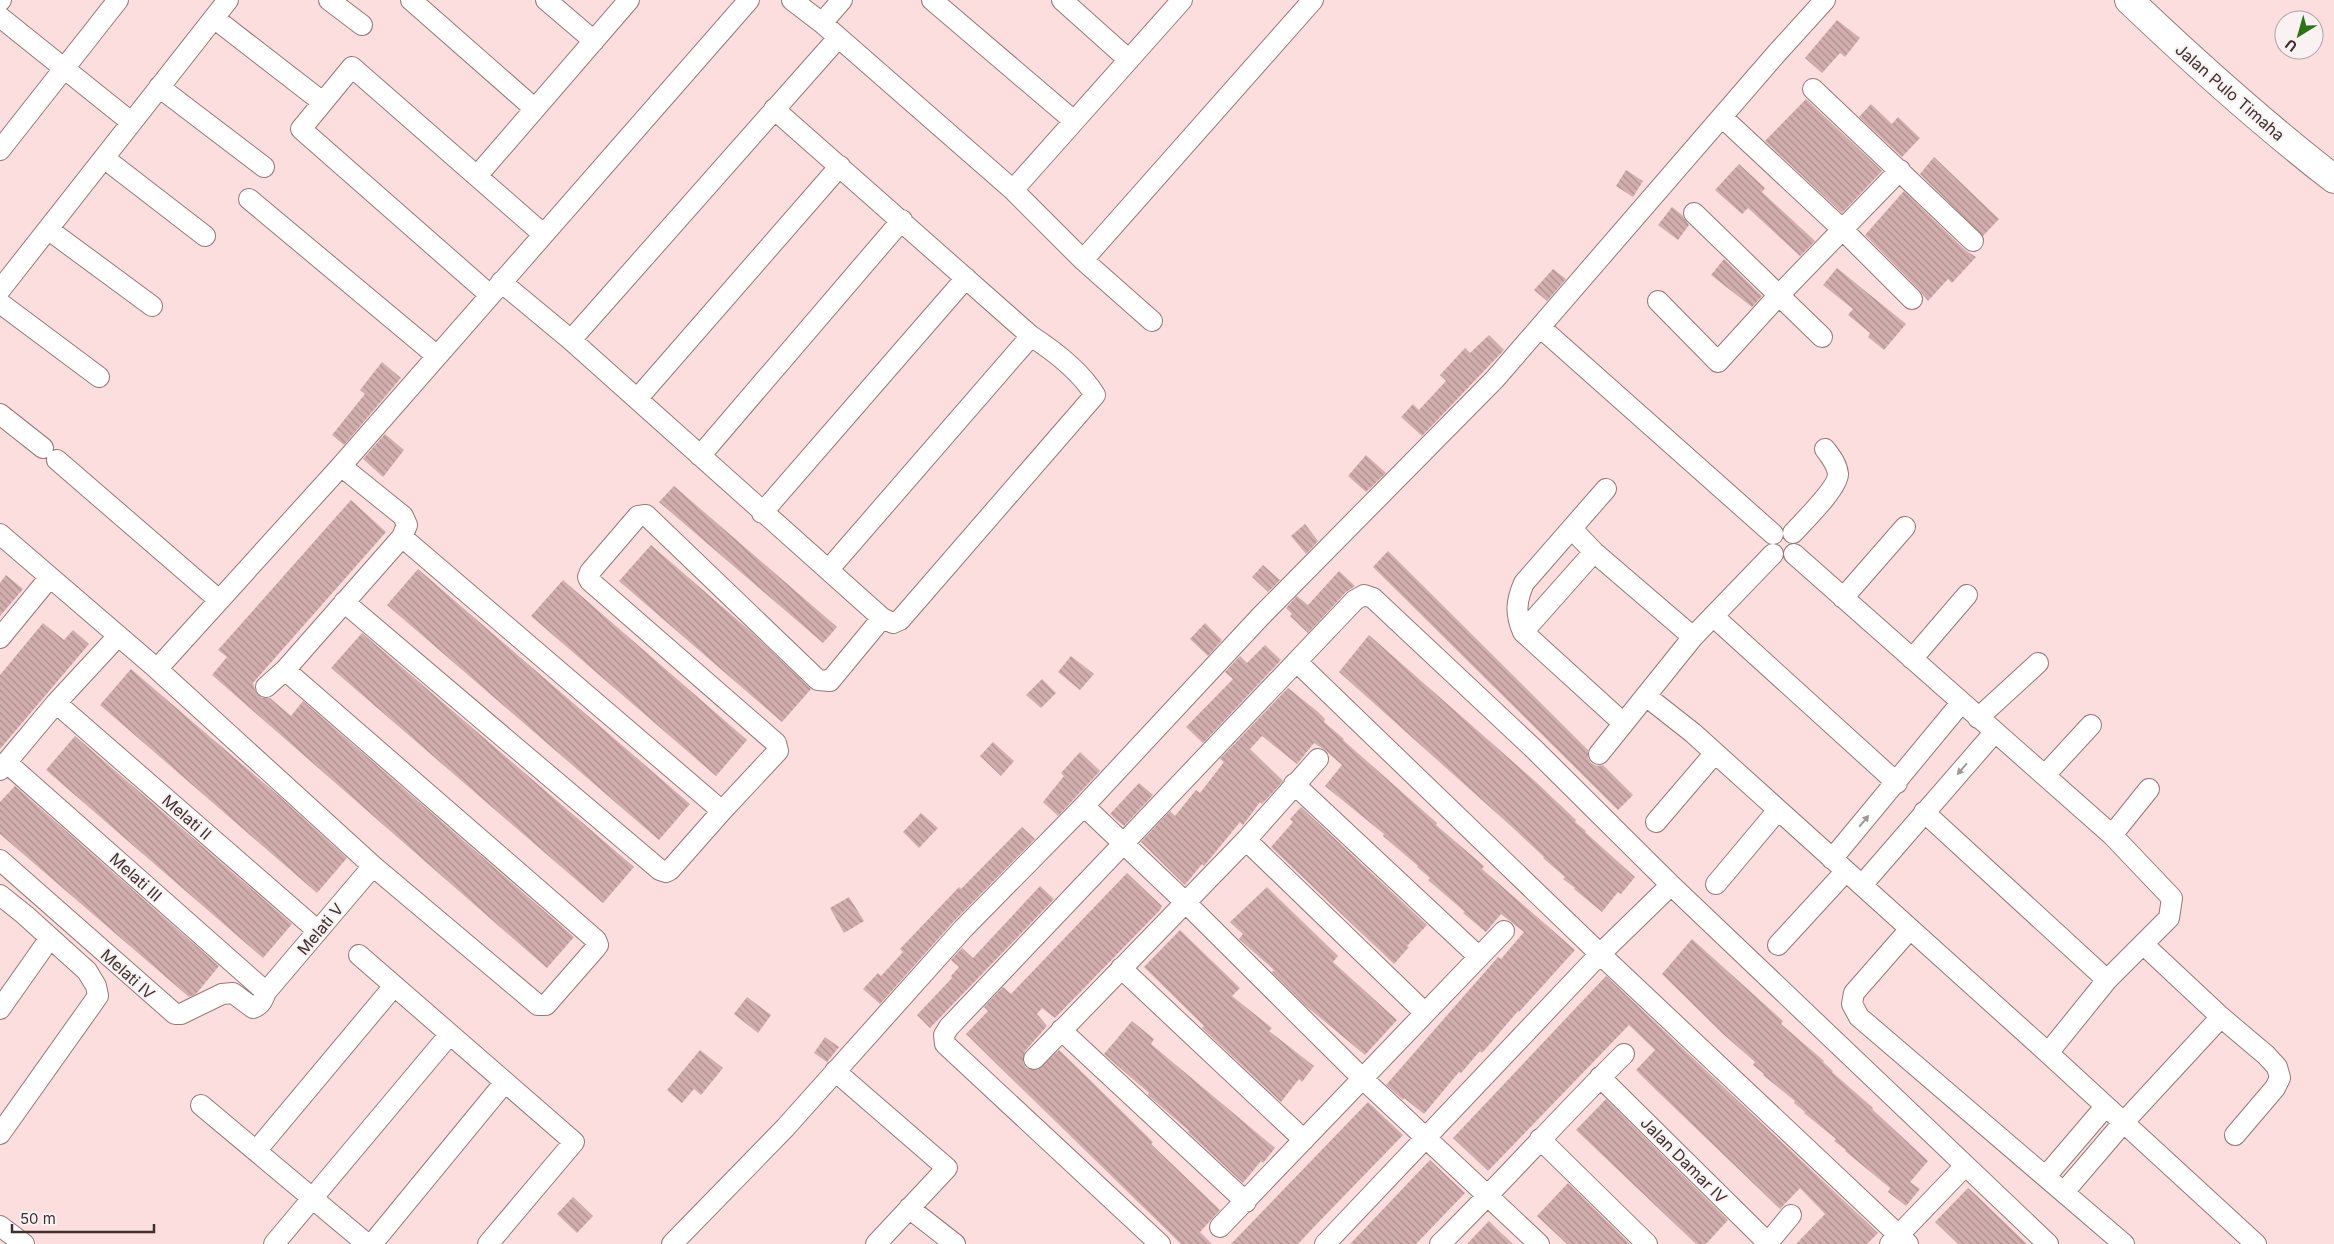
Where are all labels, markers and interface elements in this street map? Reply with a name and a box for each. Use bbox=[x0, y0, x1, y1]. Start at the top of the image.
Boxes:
north arrow bbox=[2274, 10, 2324, 60]
text: U bbox=[2282, 36, 2300, 56]
street label: Jalan Pulo Timaha bbox=[2171, 39, 2289, 145]
one-way arrow bbox=[1956, 763, 1968, 775]
street label: Melati II bbox=[158, 790, 216, 844]
one-way arrow bbox=[1858, 815, 1869, 828]
street label: Melati III bbox=[106, 848, 166, 906]
street label: Melati V bbox=[293, 899, 347, 959]
street label: Melati IV bbox=[97, 945, 159, 1003]
street label: Jalan Damar IV bbox=[1637, 1113, 1731, 1207]
scale bar bbox=[12, 1202, 155, 1234]
text: 50 m bbox=[20, 1209, 56, 1228]

